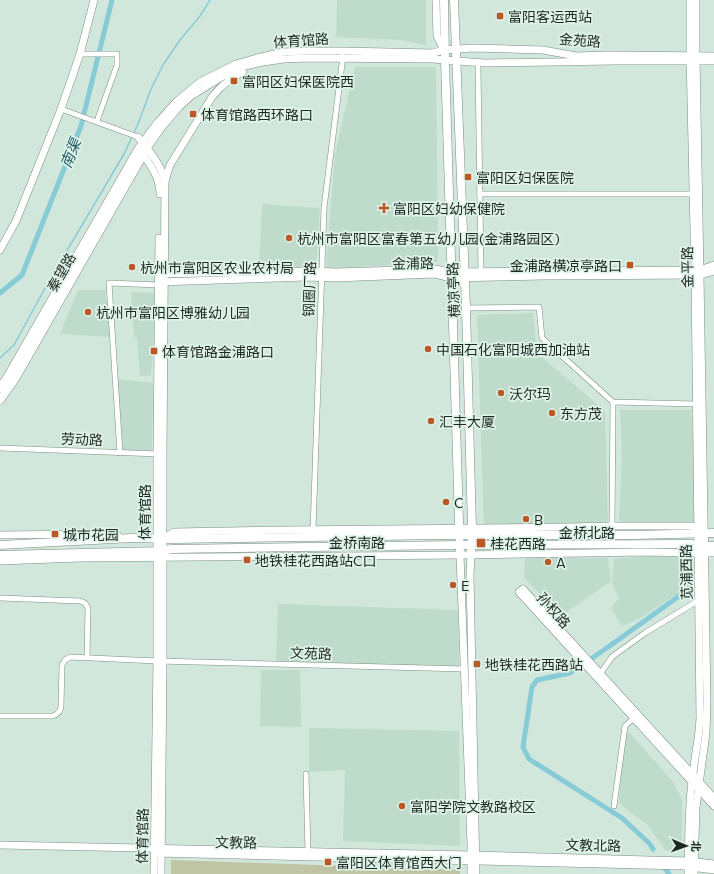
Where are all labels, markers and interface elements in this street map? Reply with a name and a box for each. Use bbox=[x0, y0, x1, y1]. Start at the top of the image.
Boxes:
place label: 富阳客运西站 bbox=[508, 8, 592, 25]
marker: 富阳客运西站 bbox=[495, 11, 505, 21]
street label: 体育馆路 bbox=[272, 30, 330, 50]
street label: 金苑路 bbox=[558, 30, 602, 50]
place label: 富阳区妇保医院西 bbox=[242, 73, 354, 90]
marker: 富阳区妇保医院西 bbox=[229, 76, 239, 86]
place label: 体育馆路西环路口 bbox=[201, 106, 313, 123]
marker: 体育馆路西环路口 bbox=[188, 109, 198, 119]
water label: 南渠 bbox=[56, 134, 85, 170]
place label: 富阳区妇保医院 bbox=[476, 169, 574, 186]
marker: 富阳区妇保医院 bbox=[463, 172, 473, 182]
place label: 富阳区妇幼保健院 bbox=[393, 200, 505, 217]
marker: 富阳区妇幼保健院 bbox=[378, 202, 390, 214]
place label: 杭州市富阳区富春第五幼儿园(金浦路园区) bbox=[297, 230, 560, 247]
marker: 杭州市富阳区富春第五幼儿园(金浦路园区) bbox=[284, 233, 294, 243]
street label: 金平路 bbox=[678, 246, 696, 288]
street label: 秦望路 bbox=[43, 250, 79, 294]
street label: 金浦路 bbox=[392, 254, 434, 272]
place label: 金浦路横凉亭路口 bbox=[510, 257, 622, 274]
place label: 杭州市富阳区农业农村局 bbox=[140, 259, 294, 276]
marker: 金浦路横凉亭路口 bbox=[625, 260, 635, 270]
street label: 钢圈厂路 bbox=[300, 261, 318, 317]
marker: 杭州市富阳区农业农村局 bbox=[127, 262, 137, 272]
street label: 横凉亭路 bbox=[444, 262, 462, 318]
place label: 杭州市富阳区博雅幼儿园 bbox=[96, 304, 250, 321]
marker: 杭州市富阳区博雅幼儿园 bbox=[83, 307, 93, 317]
place label: 中国石化富阳城西加油站 bbox=[436, 341, 590, 358]
place label: 体育馆路金浦路口 bbox=[162, 343, 274, 360]
marker: 中国石化富阳城西加油站 bbox=[423, 344, 433, 354]
marker: 体育馆路金浦路口 bbox=[149, 346, 159, 356]
place label: 沃尔玛 bbox=[509, 385, 551, 402]
marker: 沃尔玛 bbox=[496, 388, 506, 398]
place label: 东方茂 bbox=[560, 405, 602, 422]
marker: 东方茂 bbox=[547, 408, 557, 418]
place label: 汇丰大厦 bbox=[439, 413, 495, 430]
marker: 汇丰大厦 bbox=[426, 416, 436, 426]
street label: 劳动路 bbox=[61, 430, 103, 448]
street label: 体育馆路 bbox=[136, 484, 153, 540]
place label: C bbox=[454, 494, 464, 511]
marker: C bbox=[441, 497, 451, 507]
place label: B bbox=[534, 511, 543, 528]
marker: B bbox=[521, 514, 531, 524]
street label: 金桥北路 bbox=[559, 524, 615, 541]
place label: 城市花园 bbox=[63, 526, 119, 543]
marker: 城市花园 bbox=[50, 529, 60, 539]
street label: 金桥南路 bbox=[329, 534, 385, 551]
place label: 桂花西路 bbox=[490, 535, 546, 552]
marker: 桂花西路 bbox=[475, 537, 487, 549]
street label: 苋浦西路 bbox=[677, 544, 695, 600]
place label: 地铁桂花西路站C口 bbox=[255, 552, 377, 569]
place label: A bbox=[556, 554, 566, 571]
marker: 地铁桂花西路站C口 bbox=[242, 555, 252, 565]
marker: A bbox=[543, 557, 553, 567]
place label: E bbox=[461, 577, 469, 594]
marker: E bbox=[448, 580, 458, 590]
street label: 孙权路 bbox=[534, 589, 574, 631]
street label: 文苑路 bbox=[290, 644, 332, 662]
place label: 地铁桂花西路站 bbox=[485, 656, 583, 673]
marker: 地铁桂花西路站 bbox=[472, 659, 482, 669]
place label: 富阳学院文教路校区 bbox=[410, 798, 536, 815]
marker: 富阳学院文教路校区 bbox=[397, 801, 407, 811]
street label: 体育馆路 bbox=[133, 808, 151, 864]
north arrow bbox=[666, 826, 706, 866]
street label: 文教路 bbox=[215, 833, 257, 851]
street label: 文教北路 bbox=[565, 836, 621, 854]
text: 北 bbox=[690, 841, 703, 852]
place label: 富阳区体育馆西大门 bbox=[336, 854, 462, 871]
marker: 富阳区体育馆西大门 bbox=[323, 857, 333, 867]

